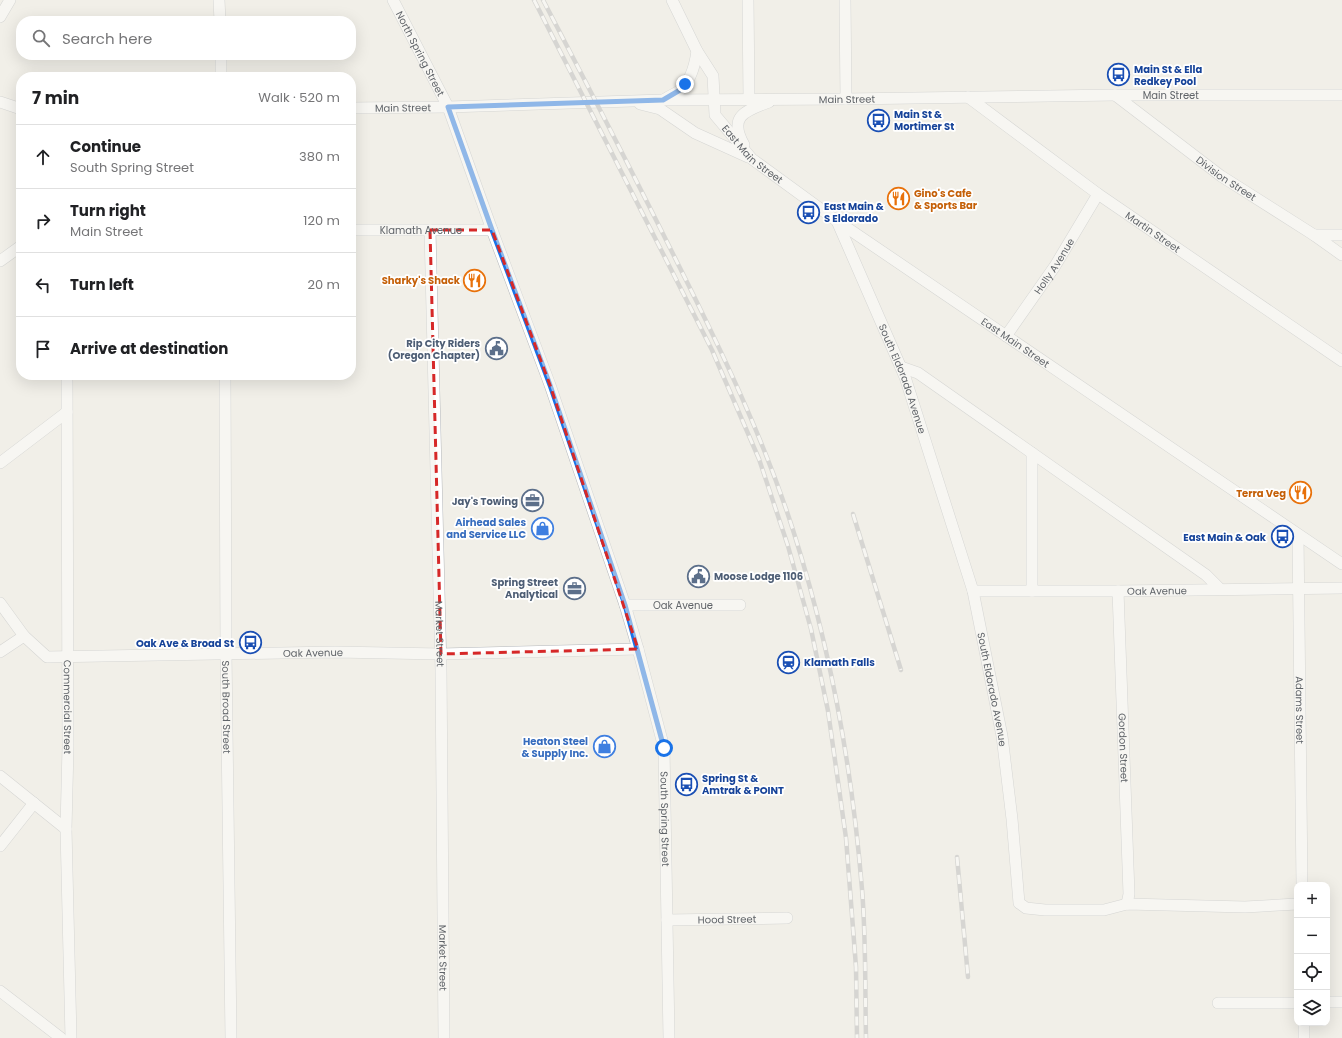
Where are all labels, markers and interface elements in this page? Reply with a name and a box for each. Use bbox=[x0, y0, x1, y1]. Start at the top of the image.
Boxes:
street label: North Spring Street bbox=[392, 8, 448, 99]
search box bbox=[16, 16, 356, 60]
icon: search bbox=[30, 27, 52, 49]
text: Search here bbox=[62, 28, 152, 49]
bus stop icon: Main St & Ella Redkey Pool bbox=[1106, 62, 1132, 88]
place label: Main St & Ella Redkey Pool bbox=[1134, 62, 1203, 89]
route end bbox=[676, 75, 694, 93]
text: 7 min bbox=[32, 86, 79, 110]
text: Walk · 520 m bbox=[258, 88, 340, 107]
street label: Main Street bbox=[1143, 88, 1199, 103]
street label: Main Street bbox=[819, 92, 875, 107]
street label: Main Street bbox=[375, 100, 432, 116]
bus stop icon: Main St & Mortimer St bbox=[866, 107, 892, 133]
place label: Main St & Mortimer St bbox=[894, 107, 954, 134]
street label: East Main Street bbox=[718, 122, 786, 187]
text: Continue bbox=[70, 136, 141, 157]
icon: ahead bbox=[32, 146, 54, 168]
text: 380 m bbox=[299, 147, 340, 166]
street label: Division Street bbox=[1193, 153, 1259, 205]
text: South Spring Street bbox=[70, 158, 194, 177]
restaurant icon: Gino's Cafe & Sports Bar bbox=[886, 186, 912, 212]
place label: Gino's Cafe & Sports Bar bbox=[914, 186, 978, 213]
bus stop icon: East Main & S Eldorado bbox=[795, 199, 821, 225]
place label: East Main & S Eldorado bbox=[824, 199, 884, 226]
text: Turn right bbox=[70, 200, 146, 221]
street label: Martin Street bbox=[1122, 208, 1184, 256]
icon: right bbox=[32, 210, 54, 232]
text: 120 m bbox=[303, 211, 340, 230]
text: Main Street bbox=[70, 222, 143, 241]
street label: Klamath Avenue bbox=[380, 223, 462, 238]
street label: Holly Avenue bbox=[1031, 235, 1078, 297]
restaurant icon: Sharky's Shack bbox=[462, 267, 488, 293]
place label: Sharky's Shack bbox=[382, 273, 461, 288]
icon: left bbox=[32, 274, 54, 296]
text: Turn left bbox=[70, 274, 134, 295]
text: 20 m bbox=[307, 275, 340, 294]
street label: East Main Street bbox=[978, 314, 1053, 371]
street label: South Eldorado Avenue bbox=[875, 322, 930, 436]
place label: Rip City Riders (Oregon Chapter) bbox=[388, 336, 480, 363]
public building icon: Rip City Riders (Oregon Chapter) bbox=[483, 336, 509, 362]
icon: arrive bbox=[32, 338, 54, 360]
text: Arrive at destination bbox=[70, 338, 228, 359]
restaurant icon: Terra Veg bbox=[1288, 480, 1314, 506]
place label: Terra Veg bbox=[1236, 486, 1286, 501]
office icon: Jay's Towing bbox=[520, 488, 546, 514]
place label: Jay's Towing bbox=[452, 494, 518, 509]
place label: Airhead Sales and Service LLC bbox=[446, 515, 526, 542]
shop icon: Airhead Sales and Service LLC bbox=[529, 515, 555, 541]
bus stop icon: East Main & Oak bbox=[1269, 524, 1295, 550]
place label: East Main & Oak bbox=[1183, 530, 1267, 545]
public building icon: Moose Lodge 1106 bbox=[686, 563, 712, 589]
place label: Moose Lodge 1106 bbox=[714, 569, 803, 584]
place label: Spring Street Analytical bbox=[491, 575, 558, 602]
office icon: Spring Street Analytical bbox=[561, 575, 587, 601]
street label: Oak Avenue bbox=[1127, 583, 1187, 599]
street label: Oak Avenue bbox=[653, 598, 713, 613]
street label: Market Street bbox=[431, 601, 448, 667]
bus stop icon: Oak Ave & Broad St bbox=[237, 630, 263, 656]
street label: South Eldorado Avenue bbox=[973, 631, 1010, 747]
place label: Oak Ave & Broad St bbox=[136, 636, 234, 651]
street label: Oak Avenue bbox=[283, 645, 343, 661]
station icon: Klamath Falls bbox=[776, 649, 802, 675]
place label: Klamath Falls bbox=[804, 655, 875, 670]
street label: Commercial Street bbox=[60, 660, 75, 755]
street label: South Broad Street bbox=[218, 660, 234, 754]
street label: Adams Street bbox=[1292, 676, 1307, 744]
street label: Gordon Street bbox=[1114, 713, 1132, 783]
place label: Heaton Steel & Supply Inc. bbox=[521, 734, 588, 761]
shop icon: Heaton Steel & Supply Inc. bbox=[591, 734, 617, 760]
route start bbox=[655, 739, 673, 757]
street label: South Spring Street bbox=[656, 771, 673, 867]
bus stop icon: Spring St & Amtrak & POINT bbox=[673, 771, 699, 797]
place label: Spring St & Amtrak & POINT bbox=[702, 771, 784, 798]
map controls bbox=[1294, 882, 1330, 1026]
button: + bbox=[1294, 882, 1330, 918]
street label: Hood Street bbox=[698, 912, 757, 927]
button: − bbox=[1294, 918, 1330, 954]
street label: Market Street bbox=[435, 925, 451, 991]
button: locate bbox=[1294, 954, 1330, 990]
button: layers bbox=[1294, 990, 1330, 1026]

